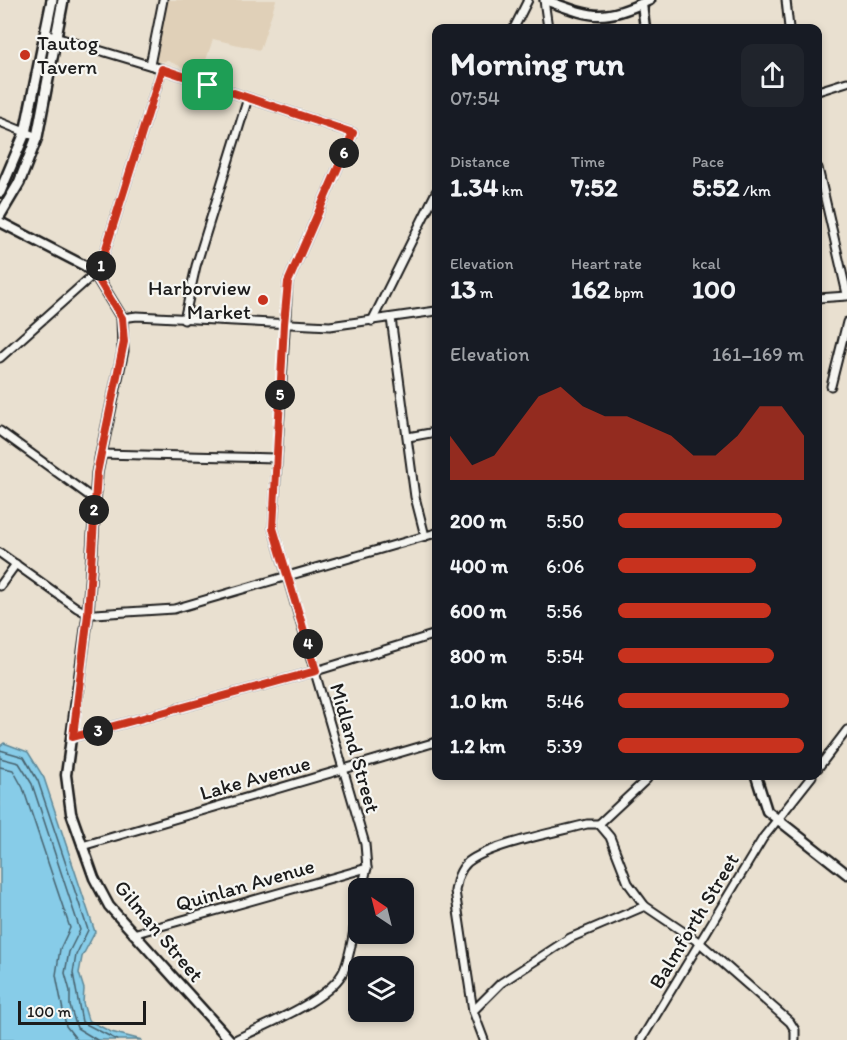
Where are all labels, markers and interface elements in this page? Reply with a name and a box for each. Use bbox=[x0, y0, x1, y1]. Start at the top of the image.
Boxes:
place label: Tautog Tavern bbox=[37, 30, 99, 79]
text: Morning run bbox=[450, 44, 625, 83]
button: share bbox=[741, 44, 804, 107]
marker: Tautog Tavern bbox=[18, 48, 32, 62]
pin bbox=[182, 59, 233, 110]
icon: arrive bbox=[191, 68, 224, 101]
text: 07:54 bbox=[450, 86, 500, 110]
pin: 6 bbox=[329, 138, 359, 168]
text: 6 bbox=[340, 143, 348, 162]
text: Distance bbox=[450, 152, 510, 171]
text: Time bbox=[571, 152, 605, 171]
text: Pace bbox=[692, 152, 724, 171]
text: 1.34 bbox=[450, 171, 498, 203]
text: 7:52 bbox=[571, 171, 618, 203]
text: 5:52 bbox=[692, 171, 739, 203]
text: km bbox=[498, 181, 523, 200]
text: /km bbox=[739, 181, 771, 200]
pin: 1 bbox=[86, 251, 116, 281]
text: Elevation bbox=[450, 254, 514, 273]
text: Heart rate bbox=[571, 254, 642, 273]
text: kcal bbox=[692, 254, 720, 273]
text: 1 bbox=[97, 256, 105, 275]
text: 13 bbox=[450, 273, 476, 305]
text: 162 bbox=[571, 273, 611, 305]
text: 100 bbox=[692, 273, 736, 305]
place label: Harborview Market bbox=[148, 275, 251, 324]
text: m bbox=[476, 283, 493, 302]
text: bpm bbox=[611, 283, 644, 302]
marker: Harborview Market bbox=[256, 293, 270, 307]
text: Elevation bbox=[450, 342, 529, 366]
text: 161–169 m bbox=[712, 342, 804, 366]
pin: 5 bbox=[265, 380, 295, 410]
text: 5 bbox=[276, 385, 284, 404]
pin: 2 bbox=[79, 495, 109, 525]
text: 2 bbox=[90, 500, 98, 519]
text: 200 m bbox=[450, 509, 506, 533]
text: 5:50 bbox=[546, 509, 584, 533]
text: 400 m bbox=[450, 554, 508, 578]
text: 6:06 bbox=[546, 554, 584, 578]
text: 600 m bbox=[450, 599, 507, 623]
text: 5:56 bbox=[546, 599, 582, 623]
pin: 4 bbox=[293, 629, 323, 659]
text: 4 bbox=[303, 634, 313, 653]
text: 800 m bbox=[450, 644, 507, 668]
text: 5:54 bbox=[546, 644, 584, 668]
street label: Midland Street bbox=[325, 680, 386, 816]
text: 1.0 km bbox=[450, 689, 507, 713]
text: 5:46 bbox=[546, 689, 584, 713]
pin: 3 bbox=[83, 716, 113, 746]
text: 3 bbox=[94, 721, 102, 740]
text: 1.2 km bbox=[450, 734, 506, 758]
text: 5:39 bbox=[546, 734, 583, 758]
street label: Lake Avenue bbox=[197, 750, 313, 805]
street label: Balmforth Street bbox=[643, 848, 744, 993]
street label: Quinlan Avenue bbox=[173, 853, 317, 916]
street label: Gilman Street bbox=[110, 875, 209, 987]
north arrow bbox=[348, 878, 414, 944]
map controls bbox=[348, 878, 414, 1022]
button: layers bbox=[348, 956, 414, 1022]
scale bar bbox=[18, 998, 146, 1026]
text: 100 m bbox=[27, 1002, 71, 1021]

